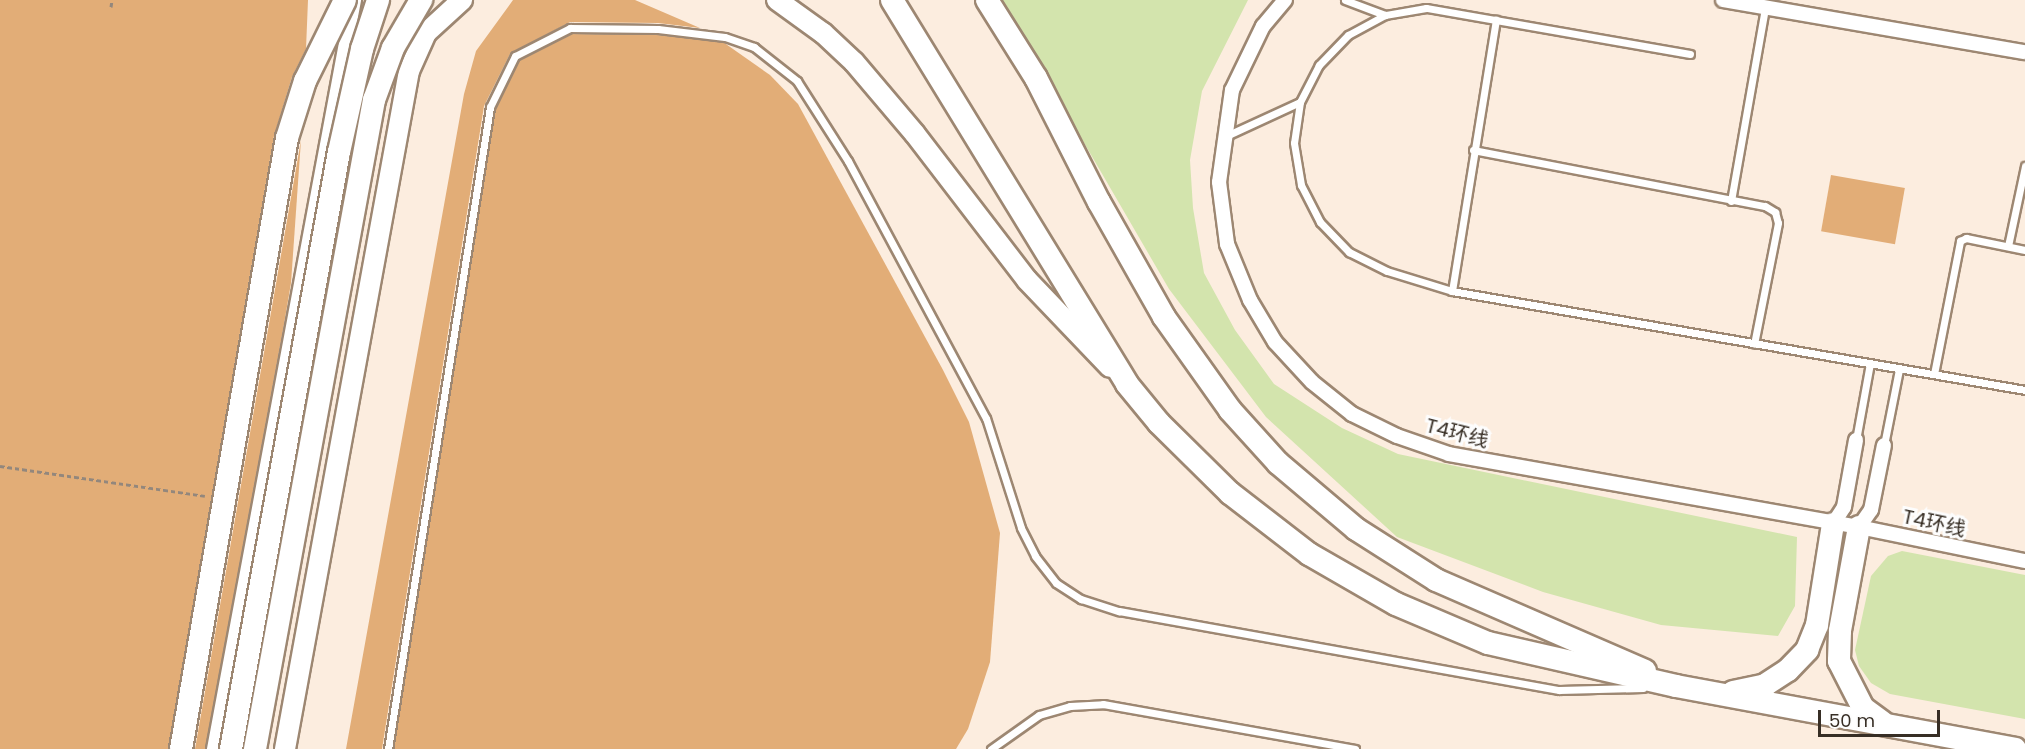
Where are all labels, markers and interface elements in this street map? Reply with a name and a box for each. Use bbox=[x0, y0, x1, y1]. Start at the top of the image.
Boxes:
street label: T4环线 bbox=[1423, 414, 1491, 452]
street label: T4环线 bbox=[1900, 505, 1968, 541]
scale bar bbox=[1821, 698, 1942, 736]
text: 50 m bbox=[1829, 708, 1875, 733]

